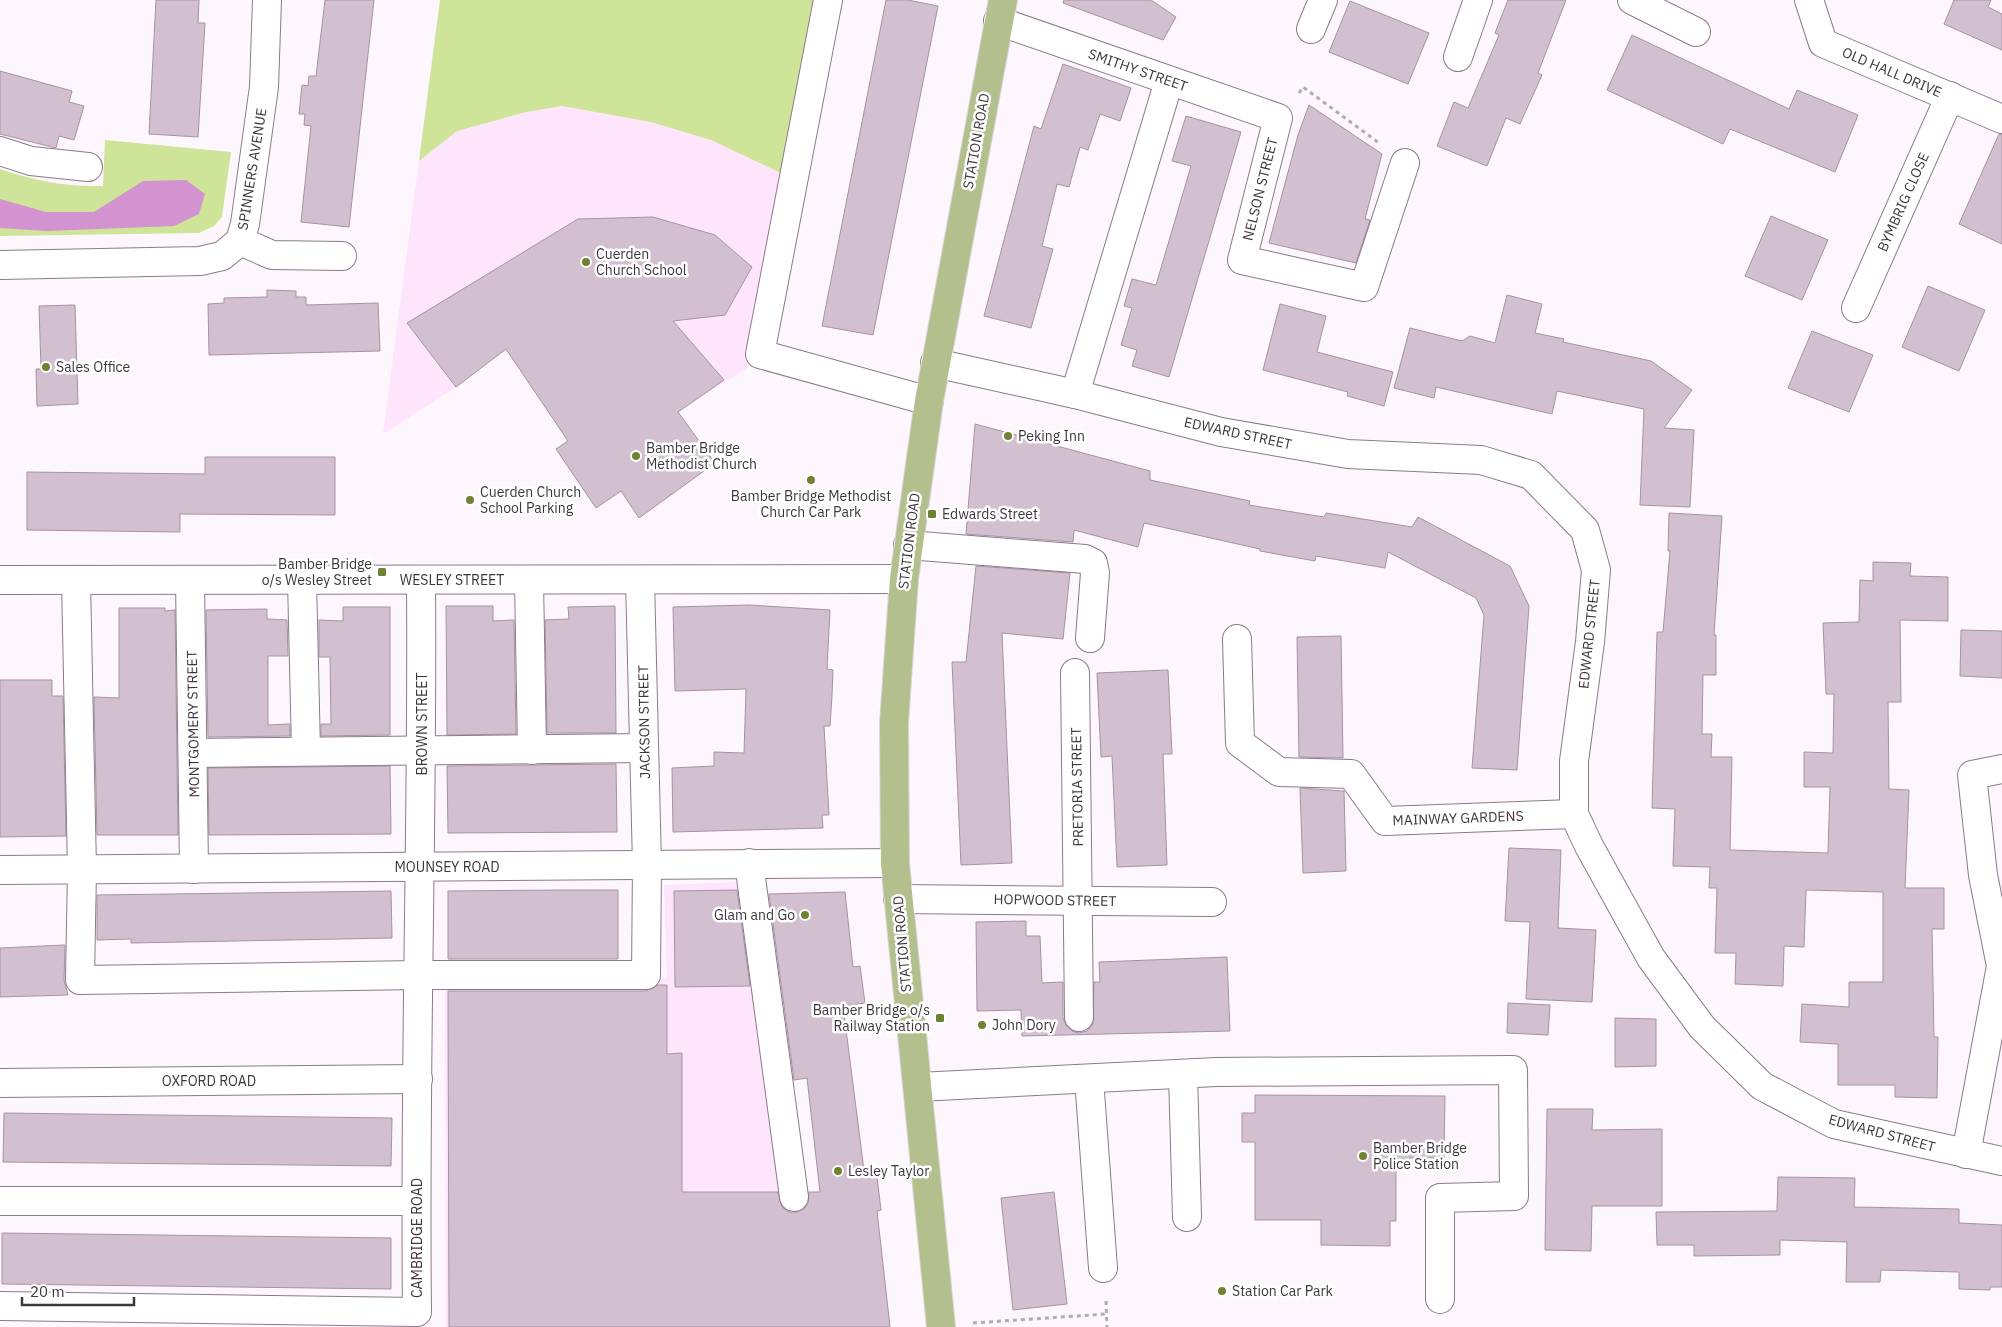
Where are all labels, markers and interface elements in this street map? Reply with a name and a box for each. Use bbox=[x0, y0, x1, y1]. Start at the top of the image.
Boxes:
street label: OLD HALL DRIVE bbox=[1839, 43, 1945, 101]
street label: SMITHY STREET bbox=[1086, 45, 1190, 95]
street label: STATION ROAD bbox=[959, 92, 993, 190]
street label: SPINNERS AVENUE bbox=[233, 107, 271, 231]
street label: NELSON STREET bbox=[1238, 136, 1282, 242]
street label: BYMBRIG CLOSE bbox=[1873, 150, 1933, 254]
place label: Cuerden Church School bbox=[596, 245, 687, 279]
marker: Cuerden Church School bbox=[580, 256, 592, 268]
place label: Sales Office bbox=[56, 358, 131, 376]
marker: Sales Office bbox=[40, 361, 52, 373]
street label: EDWARD STREET bbox=[1182, 413, 1294, 453]
place label: Peking Inn bbox=[1018, 427, 1085, 445]
marker: Peking Inn bbox=[1002, 430, 1014, 442]
place label: Bamber Bridge Methodist Church bbox=[646, 439, 757, 473]
marker: Bamber Bridge Methodist Church bbox=[630, 450, 642, 462]
marker: Bamber Bridge Methodist Church Car Park bbox=[805, 474, 817, 486]
place label: Cuerden Church School Parking bbox=[480, 483, 581, 517]
place label: Bamber Bridge Methodist Church Car Park bbox=[731, 487, 891, 521]
street label: STATION ROAD bbox=[894, 492, 924, 590]
marker: Cuerden Church School Parking bbox=[464, 494, 476, 506]
place label: Edwards Street bbox=[942, 505, 1038, 523]
marker: Edwards Street bbox=[926, 508, 938, 520]
place label: Bamber Bridge o/s Wesley Street bbox=[262, 555, 372, 589]
marker: Bamber Bridge o/s Wesley Street bbox=[376, 566, 388, 578]
street label: WESLEY STREET bbox=[400, 571, 504, 589]
street label: EDWARD STREET bbox=[1574, 578, 1604, 690]
street label: MONTGOMERY STREET bbox=[183, 650, 203, 798]
street label: JACKSON STREET bbox=[634, 665, 654, 779]
street label: BROWN STREET bbox=[413, 673, 431, 775]
street label: PRETORIA STREET bbox=[1067, 727, 1087, 847]
street label: MAINWAY GARDENS bbox=[1392, 807, 1524, 829]
street label: MOUNSEY ROAD bbox=[394, 858, 500, 876]
street label: HOPWOOD STREET bbox=[994, 890, 1116, 910]
street label: STATION ROAD bbox=[889, 895, 915, 993]
place label: Glam and Go bbox=[714, 906, 795, 924]
marker: Glam and Go bbox=[799, 909, 811, 921]
place label: Bamber Bridge o/s Railway Station bbox=[813, 1001, 930, 1035]
marker: Bamber Bridge o/s Railway Station bbox=[934, 1012, 946, 1024]
place label: John Dory bbox=[992, 1016, 1056, 1034]
marker: John Dory bbox=[976, 1019, 988, 1031]
street label: OXFORD ROAD bbox=[162, 1072, 256, 1090]
street label: EDWARD STREET bbox=[1827, 1110, 1937, 1156]
place label: Bamber Bridge Police Station bbox=[1373, 1139, 1467, 1173]
marker: Bamber Bridge Police Station bbox=[1357, 1150, 1369, 1162]
place label: Lesley Taylor bbox=[848, 1162, 929, 1180]
marker: Lesley Taylor bbox=[832, 1165, 844, 1177]
street label: CAMBRIDGE ROAD bbox=[408, 1178, 426, 1298]
scale bar bbox=[22, 1274, 135, 1306]
text: 20 m bbox=[30, 1282, 65, 1301]
place label: Station Car Park bbox=[1232, 1282, 1334, 1300]
marker: Station Car Park bbox=[1216, 1285, 1228, 1297]

